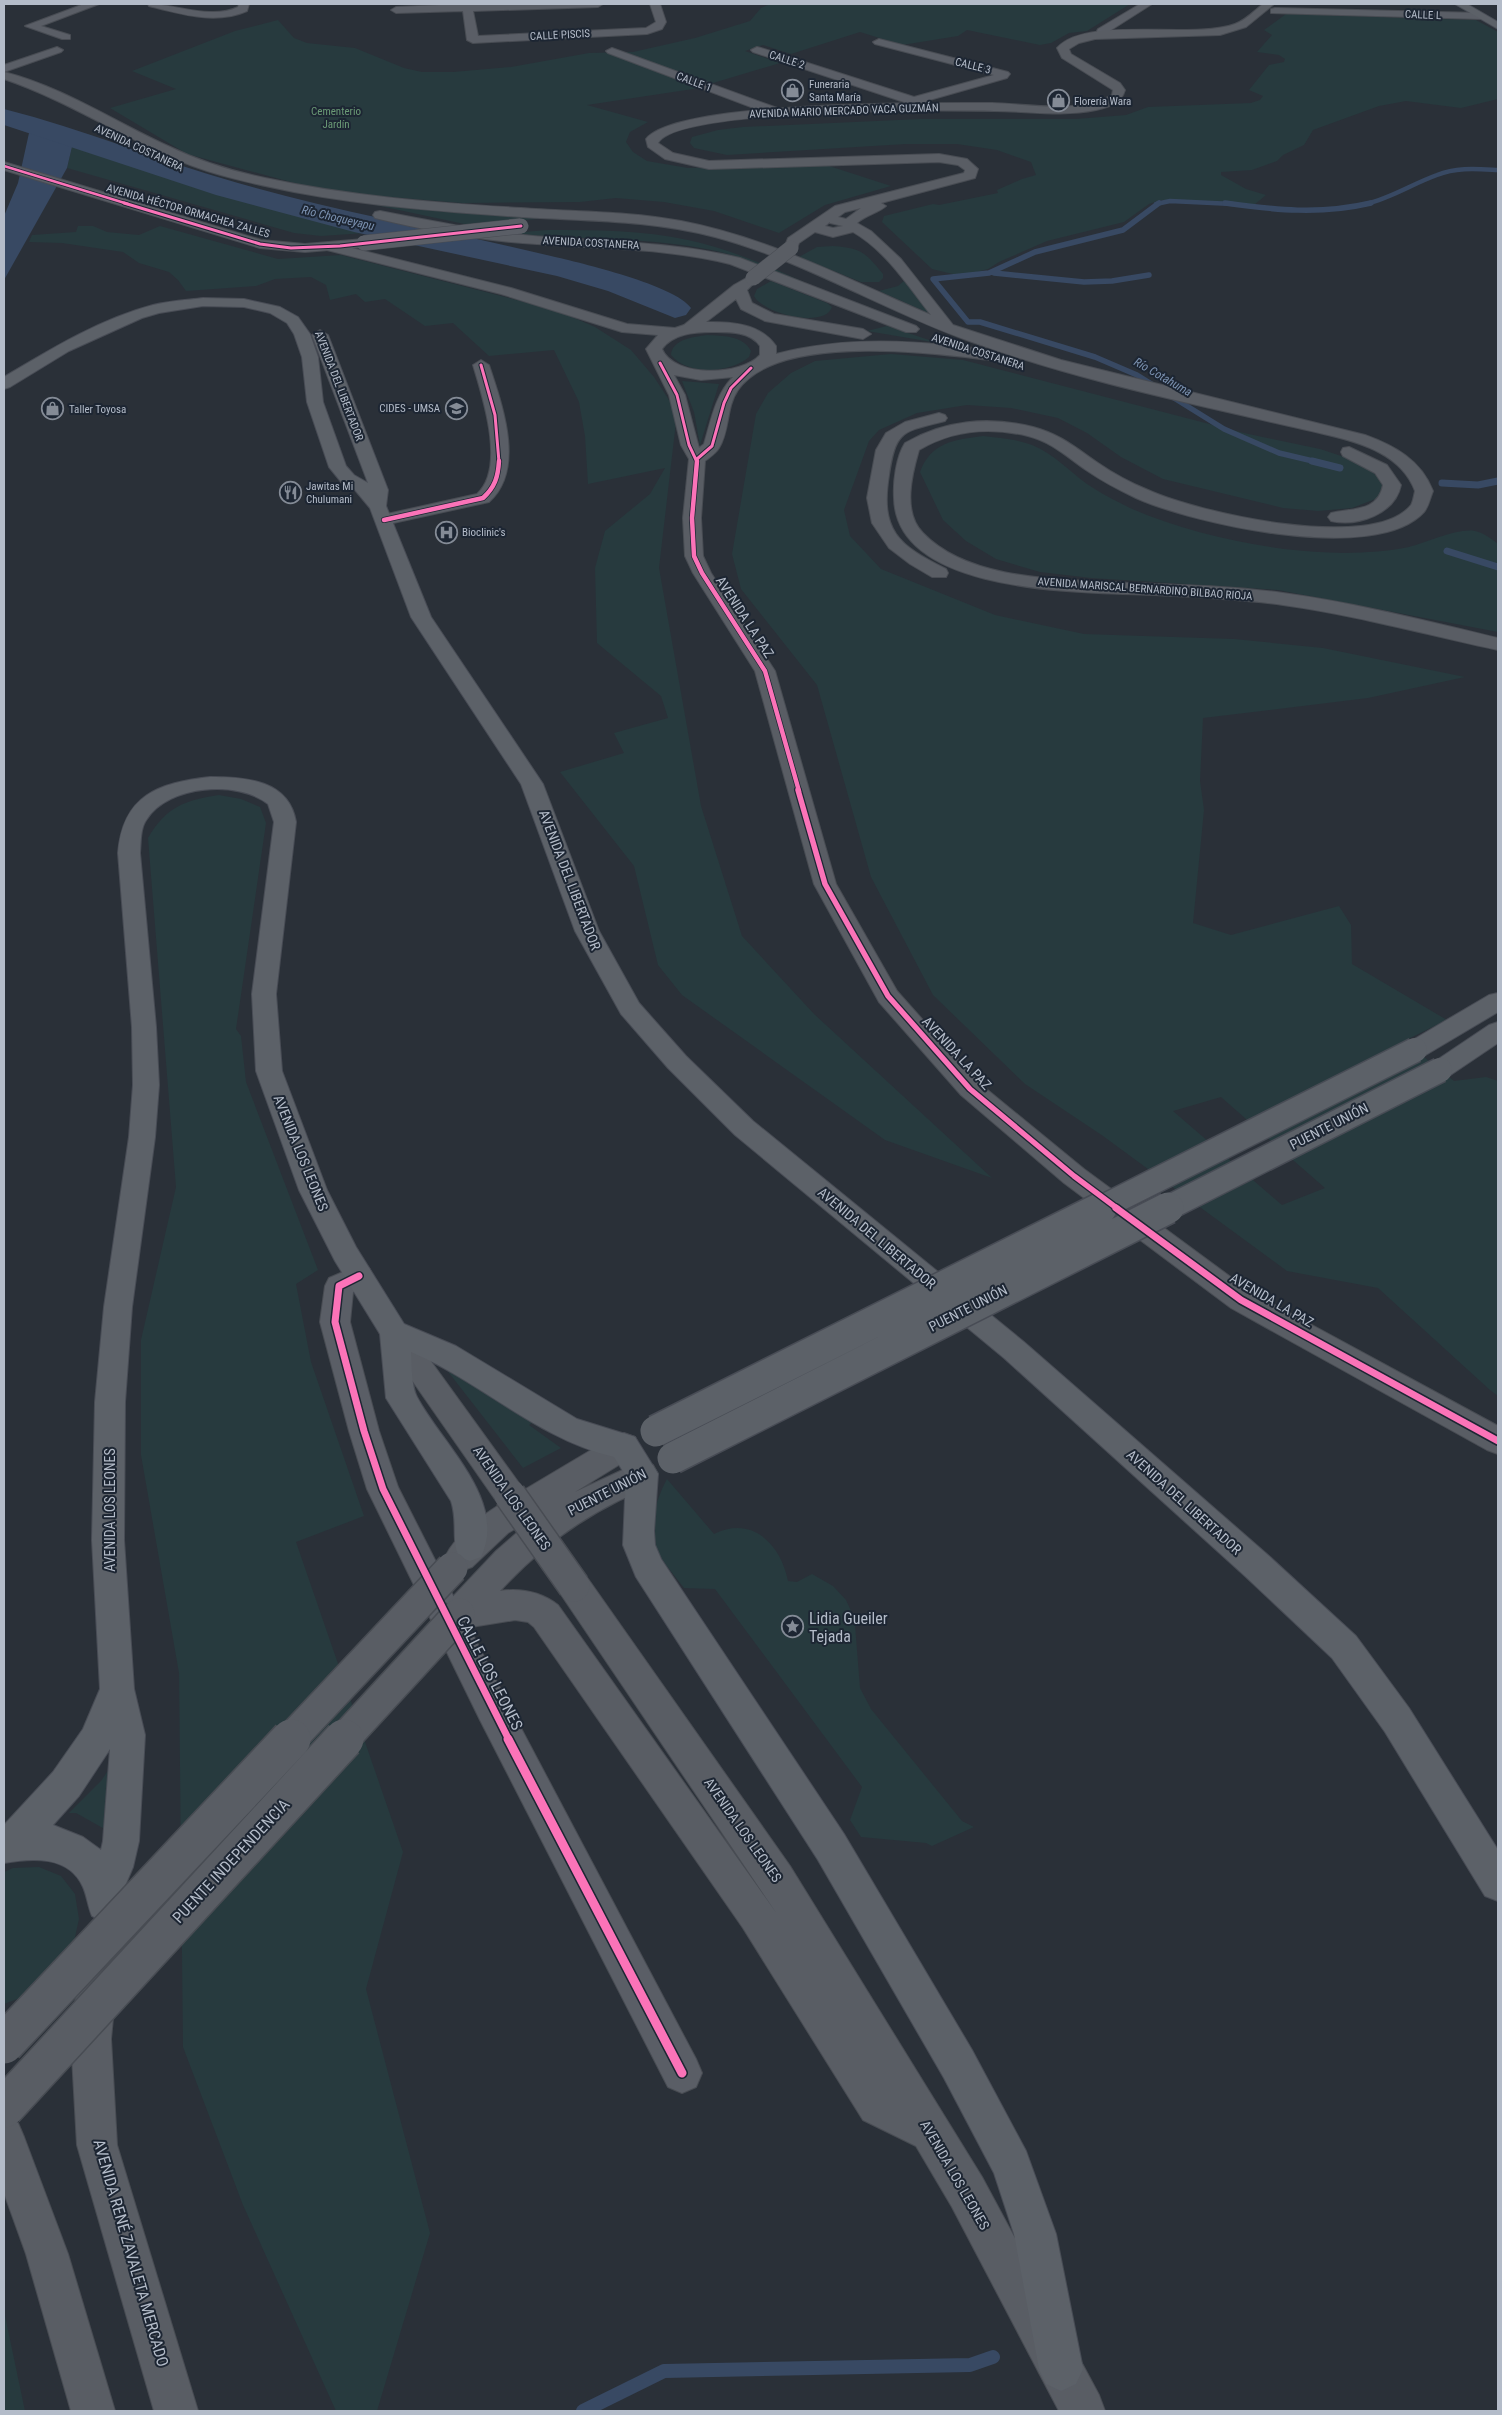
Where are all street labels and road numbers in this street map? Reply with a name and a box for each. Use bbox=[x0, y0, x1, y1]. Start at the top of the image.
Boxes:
street label: CALLE L bbox=[1405, 8, 1441, 22]
street label: CALLE PISCIS bbox=[530, 27, 591, 43]
street label: CALLE 2 bbox=[768, 48, 806, 72]
street label: CALLE 3 bbox=[954, 55, 992, 77]
street label: CALLE 1 bbox=[675, 70, 713, 94]
street label: AVENIDA MARIO MERCADO VACA GUZMÁN bbox=[749, 101, 939, 121]
street label: AVENIDA COSTANERA bbox=[92, 122, 186, 175]
street label: AVENIDA HÉCTOR ORMACHEA ZALLES bbox=[105, 181, 271, 241]
street label: AVENIDA COSTANERA bbox=[542, 234, 640, 252]
street label: AVENIDA DEL LIBERTADOR bbox=[312, 329, 366, 443]
street label: AVENIDA COSTANERA bbox=[930, 331, 1027, 373]
street label: AVENIDA LA PAZ bbox=[713, 573, 777, 661]
street label: AVENIDA MARISCAL BERNARDINO BILBAO RIOJA bbox=[1037, 575, 1253, 603]
street label: AVENIDA DEL LIBERTADOR bbox=[536, 808, 604, 953]
street label: AVENIDA LA PAZ bbox=[919, 1013, 995, 1093]
street label: AVENIDA LOS LEONES bbox=[270, 1093, 332, 1213]
street label: PUENTE UNIÓN bbox=[1287, 1099, 1371, 1153]
street label: AVENIDA DEL LIBERTADOR bbox=[815, 1184, 940, 1292]
street label: AVENIDA LA PAZ bbox=[1227, 1270, 1317, 1330]
street label: PUENTE UNIÓN bbox=[926, 1281, 1010, 1335]
street label: AVENIDA LOS LEONES bbox=[470, 1443, 554, 1553]
street label: AVENIDA DEL LIBERTADOR bbox=[1123, 1446, 1245, 1558]
street label: AVENIDA LOS LEONES bbox=[102, 1448, 118, 1572]
street label: PUENTE UNIÓN bbox=[565, 1465, 649, 1519]
street label: CALLE LOS LEONES bbox=[453, 1613, 527, 1733]
street label: AVENIDA LOS LEONES bbox=[701, 1775, 785, 1885]
street label: PUENTE INDEPENDENCIA bbox=[169, 1795, 293, 1927]
street label: AVENIDA LOS LEONES bbox=[917, 2117, 993, 2233]
street label: AVENIDA RENÉ ZAVALETA MERCADO bbox=[89, 2137, 173, 2369]

